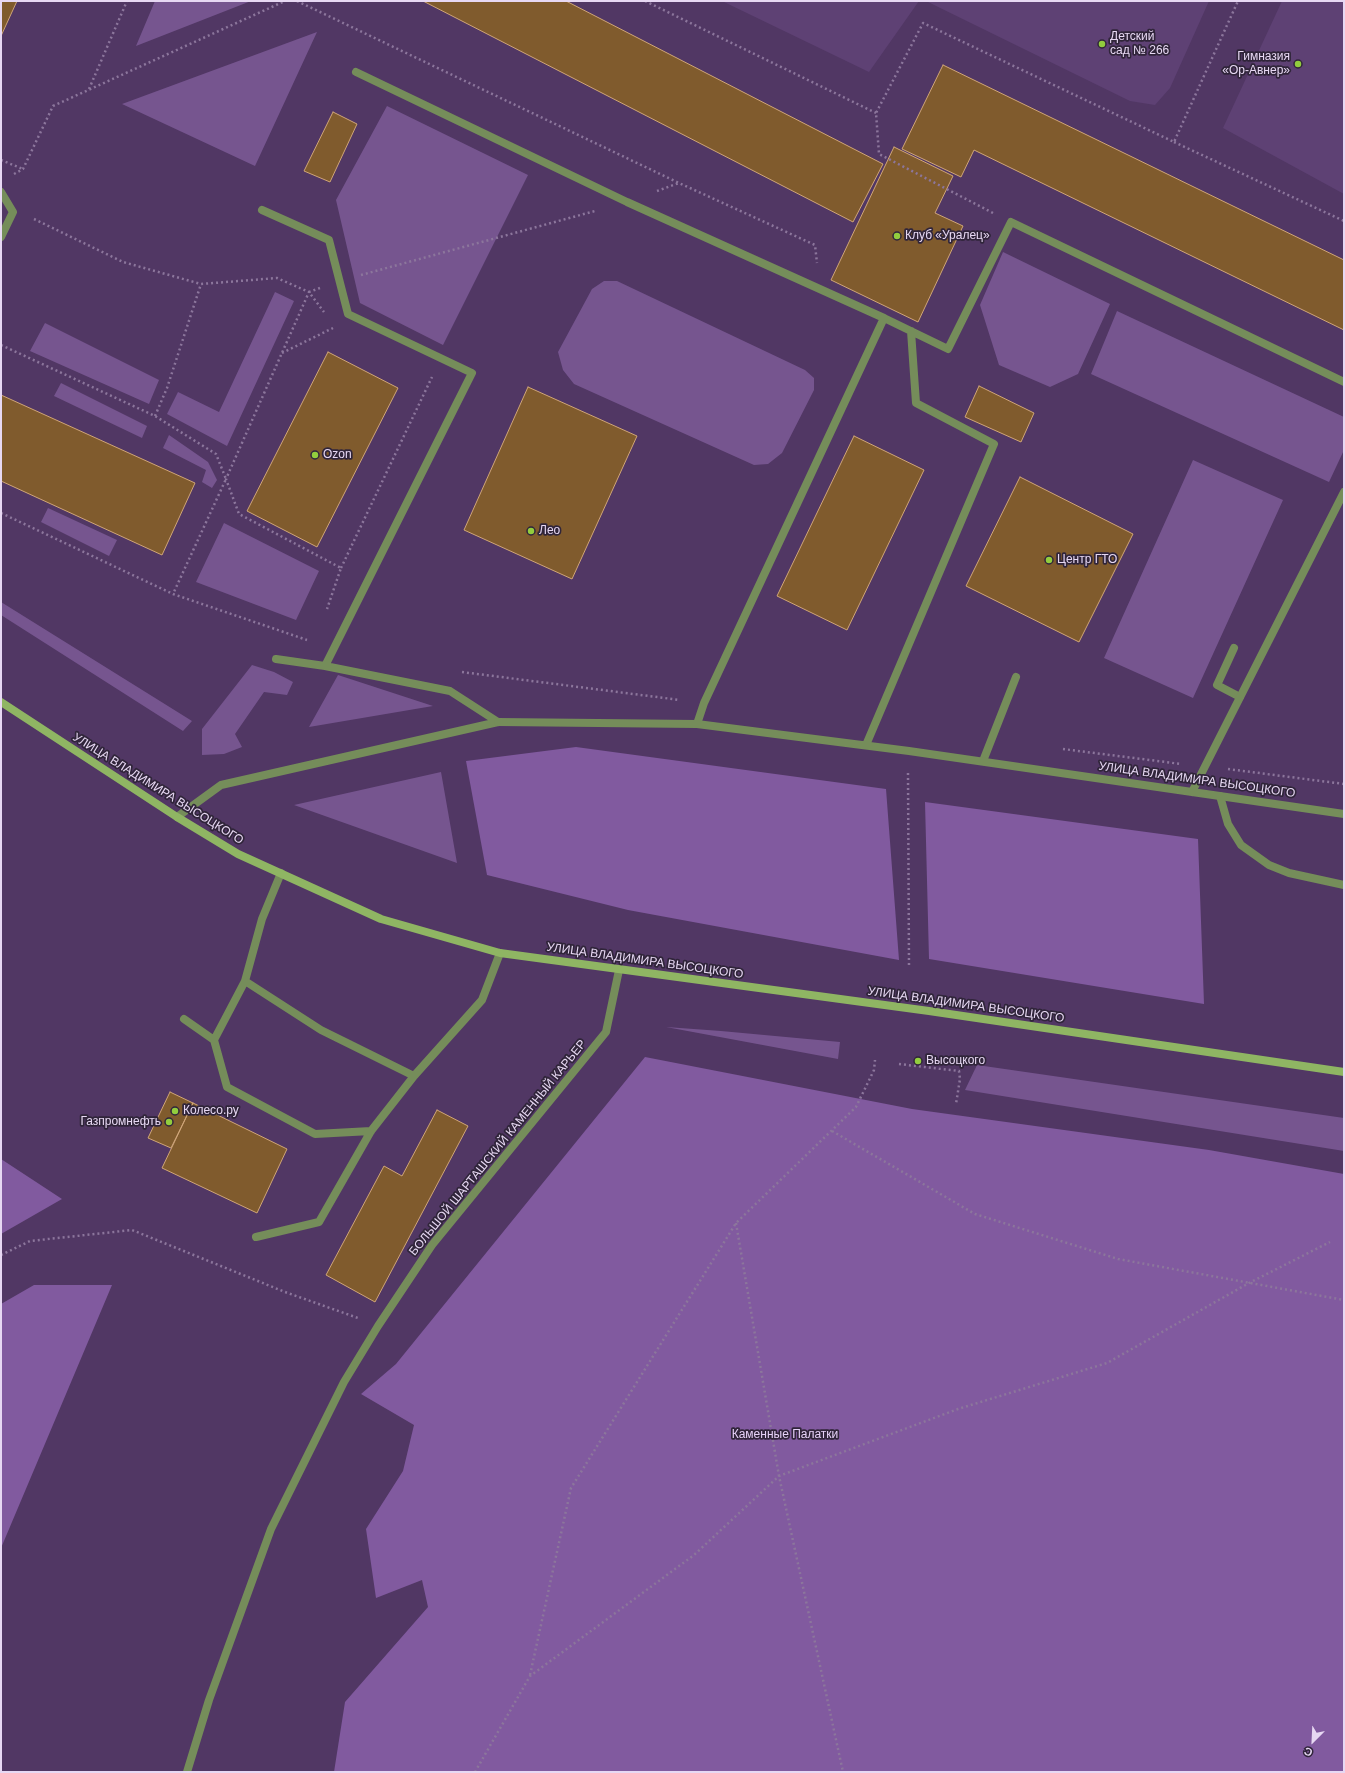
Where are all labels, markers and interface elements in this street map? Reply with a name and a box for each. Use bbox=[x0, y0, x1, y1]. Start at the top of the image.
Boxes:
place label: Детский сад № 266 bbox=[1110, 30, 1169, 58]
marker: Детский сад № 266 bbox=[1097, 39, 1107, 49]
place label: Гимназия «Ор-Авнер» bbox=[1222, 50, 1290, 78]
marker: Гимназия «Ор-Авнер» bbox=[1293, 59, 1303, 69]
place label: Клуб «Уралец» bbox=[905, 229, 990, 243]
marker: Клуб «Уралец» bbox=[892, 231, 902, 241]
place label: Ozon bbox=[323, 448, 352, 462]
marker: Ozon bbox=[310, 450, 320, 460]
place label: Лео bbox=[539, 524, 560, 538]
marker: Лео bbox=[526, 526, 536, 536]
place label: Центр ГТО bbox=[1057, 553, 1117, 567]
marker: Центр ГТО bbox=[1044, 555, 1054, 565]
street label: УЛИЦА ВЛАДИМИРА ВЫСОЦКОГО bbox=[70, 730, 246, 848]
street label: УЛИЦА ВЛАДИМИРА ВЫСОЦКОГО bbox=[1098, 759, 1296, 801]
street label: УЛИЦА ВЛАДИМИРА ВЫСОЦКОГО bbox=[546, 940, 744, 982]
street label: УЛИЦА ВЛАДИМИРА ВЫСОЦКОГО bbox=[867, 984, 1065, 1026]
street label: БОЛЬШОЙ ШАРТАШСКИЙ КАМЕННЫЙ КАРЬЕР bbox=[406, 1037, 590, 1259]
place label: Высоцкого bbox=[926, 1054, 985, 1068]
marker: Высоцкого bbox=[913, 1056, 923, 1066]
place label: Колесо.ру bbox=[183, 1104, 239, 1118]
marker: Колесо.ру bbox=[170, 1106, 180, 1116]
place label: Газпромнефть bbox=[80, 1115, 161, 1129]
marker: Газпромнефть bbox=[164, 1117, 174, 1127]
park label: Каменные Палатки bbox=[732, 1428, 838, 1442]
north arrow bbox=[1293, 1721, 1333, 1761]
text: С bbox=[1302, 1745, 1314, 1759]

